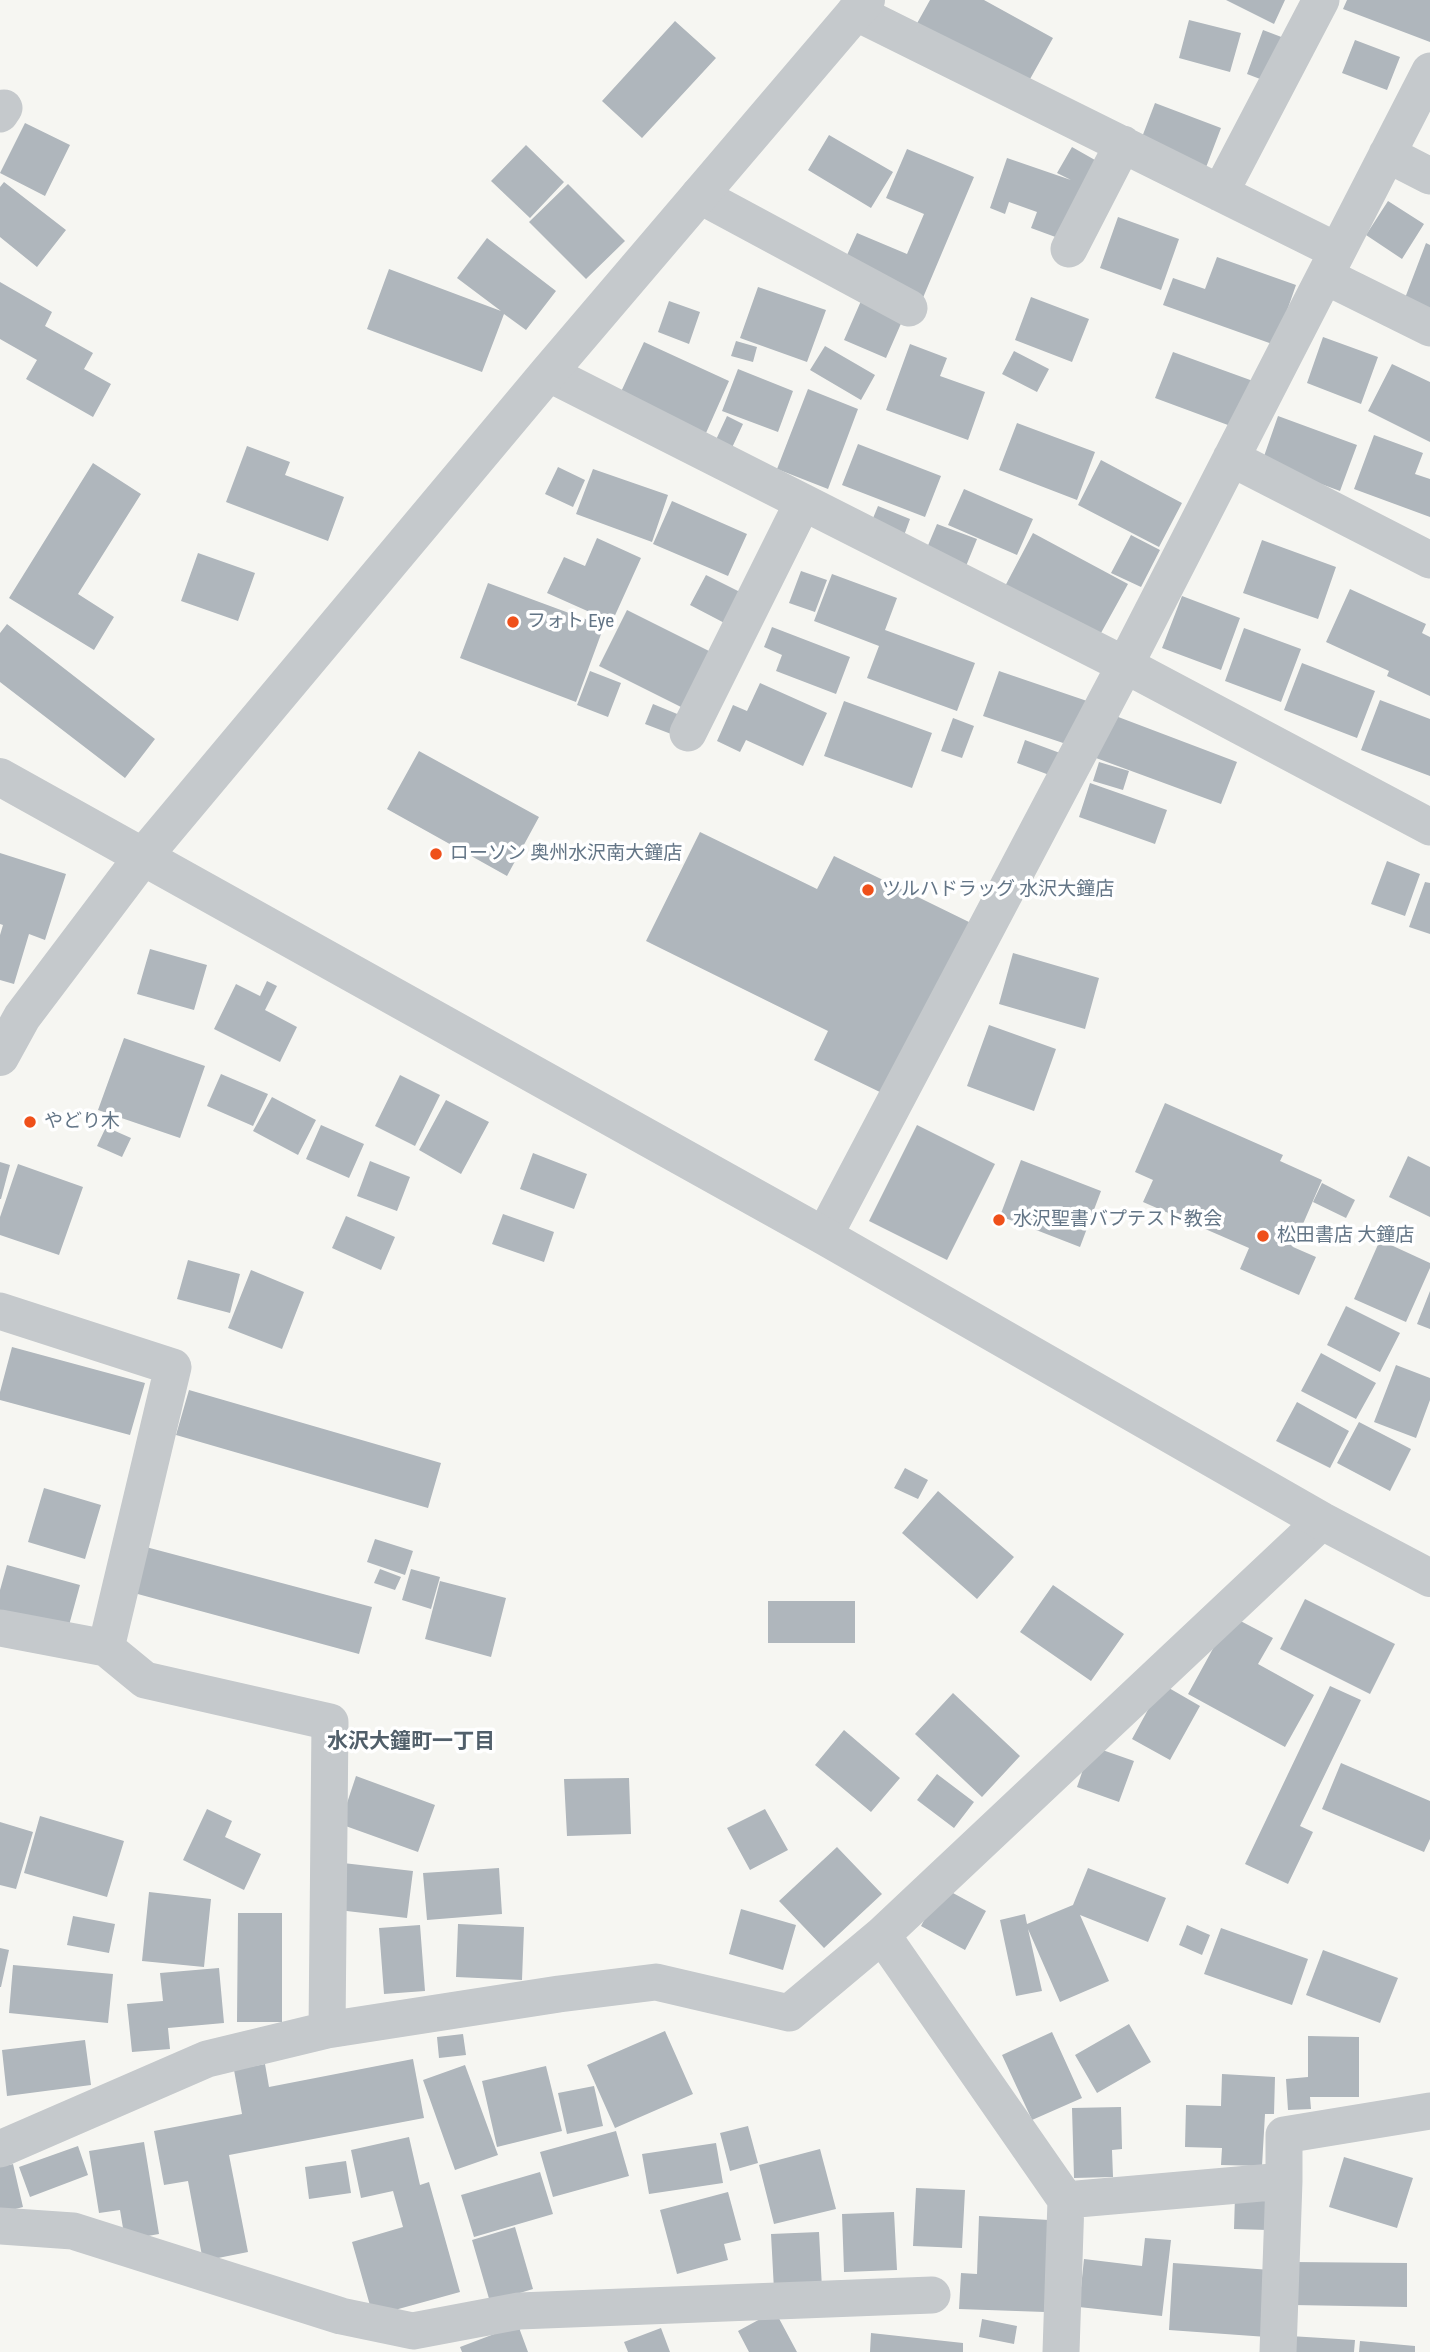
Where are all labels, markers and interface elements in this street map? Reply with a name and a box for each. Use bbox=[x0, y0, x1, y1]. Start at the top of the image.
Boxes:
place label: フォト Eye bbox=[527, 611, 614, 633]
marker: フォト Eye bbox=[505, 614, 521, 630]
place label: ローソン 奥州水沢南大鐘店 bbox=[450, 843, 682, 865]
marker: ローソン 奥州水沢南大鐘店 bbox=[428, 846, 444, 862]
place label: ツルハドラッグ 水沢大鐘店 bbox=[882, 879, 1114, 901]
marker: ツルハドラッグ 水沢大鐘店 bbox=[860, 882, 876, 898]
place label: やどり木 bbox=[44, 1111, 120, 1133]
marker: やどり木 bbox=[22, 1114, 38, 1130]
place label: 水沢聖書バプテスト教会 bbox=[1013, 1209, 1222, 1231]
marker: 水沢聖書バプテスト教会 bbox=[991, 1212, 1007, 1228]
place label: 松田書店 大鐘店 bbox=[1277, 1225, 1414, 1247]
marker: 松田書店 大鐘店 bbox=[1255, 1228, 1271, 1244]
district label: 水沢大鐘町一丁目 bbox=[327, 1730, 495, 1756]

